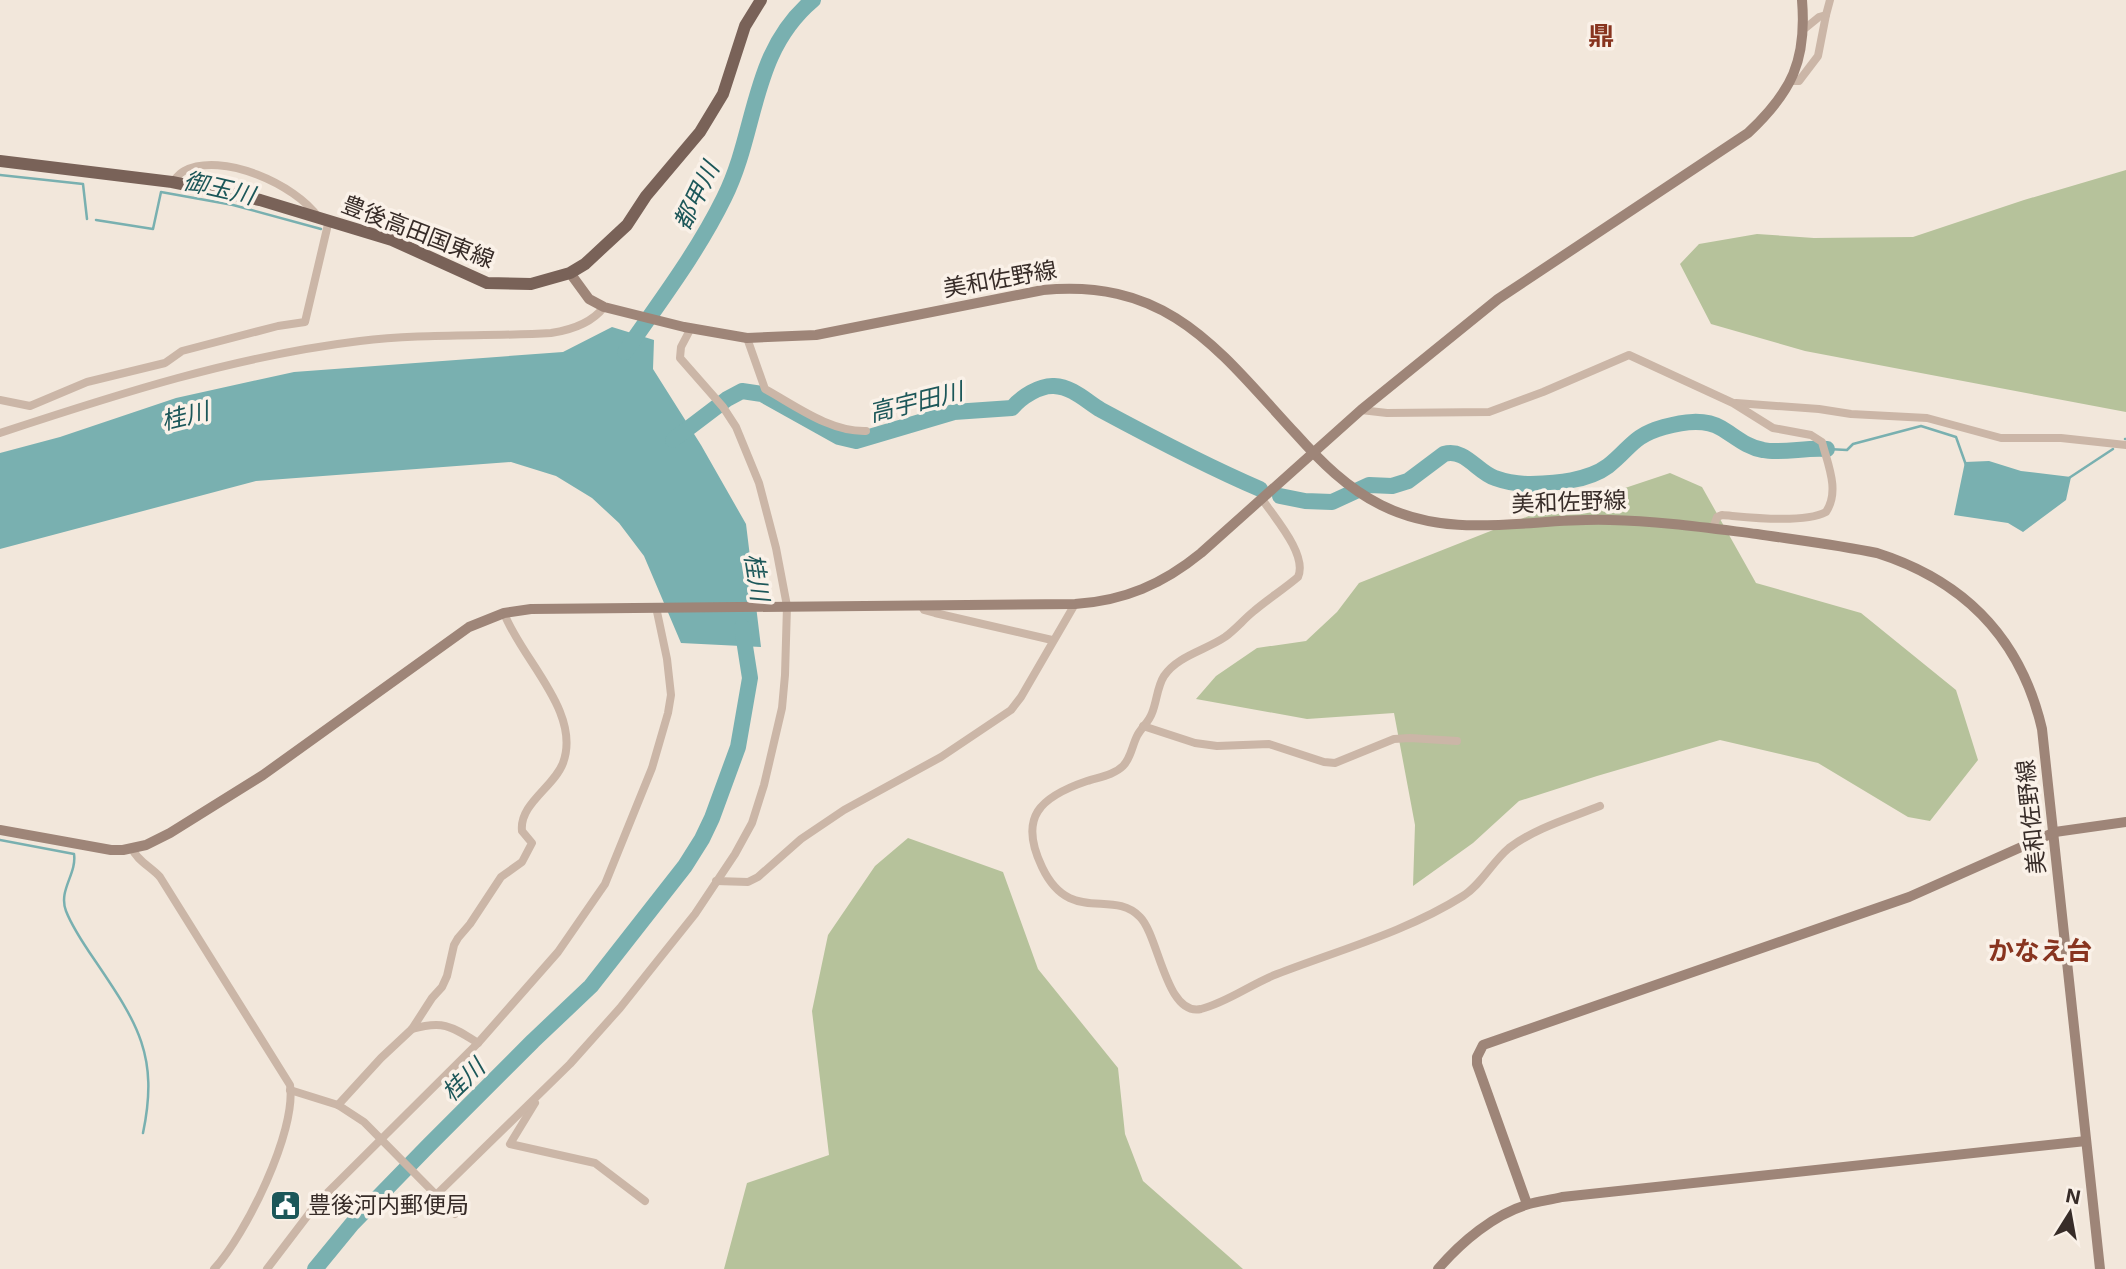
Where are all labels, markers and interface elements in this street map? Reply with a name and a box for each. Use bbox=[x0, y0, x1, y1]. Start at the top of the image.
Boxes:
district label: 鼎 bbox=[1588, 20, 1614, 51]
water label: 都甲川 bbox=[667, 155, 726, 235]
water label: 御玉川 bbox=[181, 166, 260, 211]
street label: 豊後高田国東線 bbox=[338, 190, 498, 274]
street label: 美和佐野線 bbox=[941, 255, 1059, 303]
water label: 高宇田川 bbox=[866, 376, 969, 428]
water label: 桂川 bbox=[158, 395, 215, 436]
street label: 美和佐野線 bbox=[1511, 486, 1627, 518]
water label: 桂川 bbox=[739, 551, 776, 606]
street label: 美和佐野線 bbox=[2011, 758, 2051, 876]
district label: かなえ台 bbox=[1988, 935, 2092, 966]
water label: 桂川 bbox=[436, 1051, 492, 1107]
north arrow bbox=[2035, 1178, 2105, 1248]
text: N bbox=[2064, 1184, 2082, 1209]
public building icon: 豊後河内郵便局 bbox=[268, 1188, 302, 1222]
place label: 豊後河内郵便局 bbox=[308, 1191, 469, 1219]

